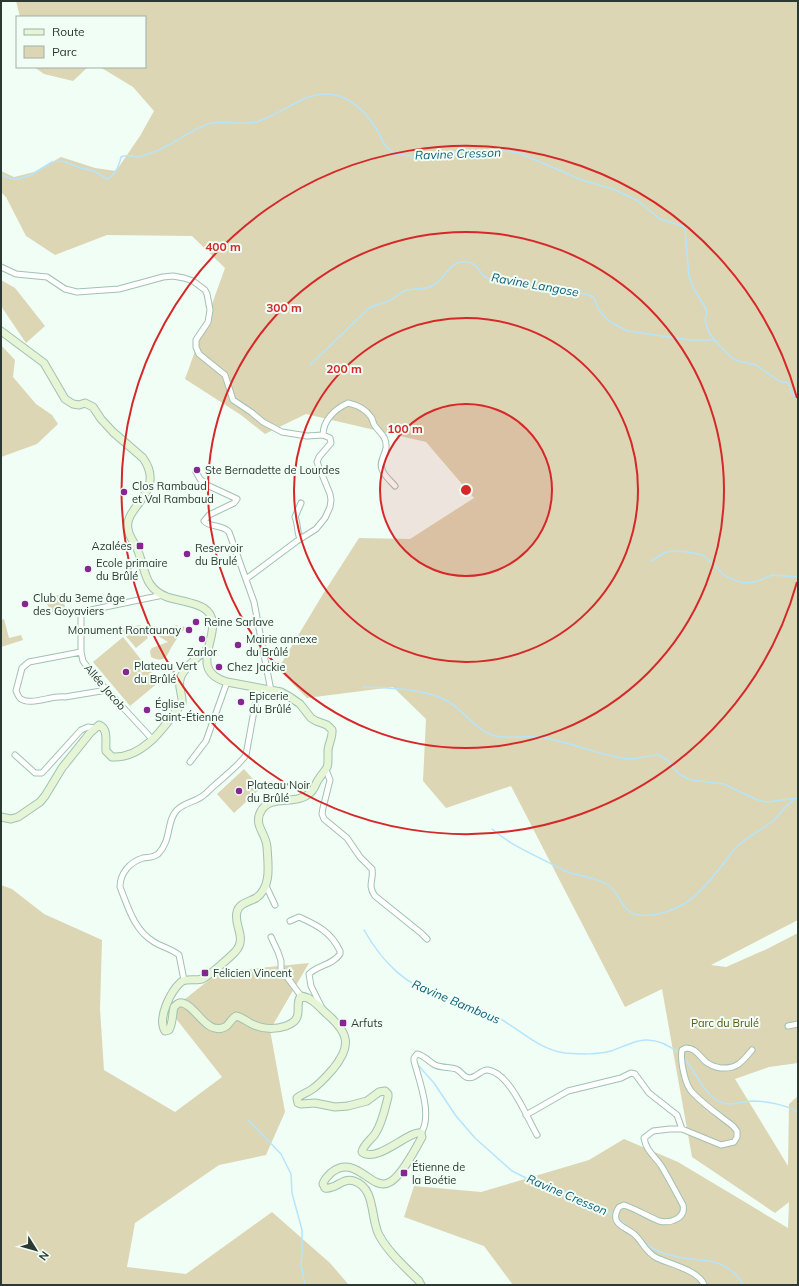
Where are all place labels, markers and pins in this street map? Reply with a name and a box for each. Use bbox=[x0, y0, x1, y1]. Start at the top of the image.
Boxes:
place label: Ste Bernadette de Lourdes bbox=[205, 463, 340, 477]
marker: Ste Bernadette de Lourdes bbox=[192, 465, 202, 475]
place label: Clos Rambaud et Val Rambaud bbox=[132, 479, 214, 506]
centre of rings bbox=[459, 483, 473, 497]
marker: Clos Rambaud et Val Rambaud bbox=[119, 487, 129, 497]
place label: Azalées bbox=[92, 539, 132, 553]
marker: Azalées bbox=[135, 541, 145, 551]
place label: Reservoir du Brulé bbox=[195, 541, 243, 568]
marker: Reservoir du Brulé bbox=[182, 549, 192, 559]
place label: Ecole primaire du Brûlé bbox=[96, 556, 168, 583]
marker: Ecole primaire du Brûlé bbox=[83, 564, 93, 574]
place label: Club du 3eme âge des Goyaviers bbox=[33, 591, 125, 618]
marker: Club du 3eme âge des Goyaviers bbox=[20, 599, 30, 609]
place label: Reine Sarlave bbox=[204, 615, 274, 629]
marker: Reine Sarlave bbox=[191, 617, 201, 627]
place label: Monument Rontaunay bbox=[68, 623, 181, 637]
marker: Monument Rontaunay bbox=[184, 625, 194, 635]
place label: Mairie annexe du Brûlé bbox=[246, 632, 317, 659]
marker: Zarlor bbox=[197, 634, 207, 644]
marker: Mairie annexe du Brûlé bbox=[233, 640, 243, 650]
place label: Zarlor bbox=[187, 645, 217, 659]
place label: Plateau Vert du Brûlé bbox=[134, 659, 197, 686]
place label: Chez Jackie bbox=[227, 660, 285, 674]
marker: Chez Jackie bbox=[214, 662, 224, 672]
marker: Plateau Vert du Brûlé bbox=[121, 667, 131, 677]
place label: Epicerie du Brûlé bbox=[249, 689, 291, 716]
place label: Église Saint-Étienne bbox=[155, 697, 224, 724]
marker: Epicerie du Brûlé bbox=[236, 697, 246, 707]
marker: Église Saint-Étienne bbox=[142, 705, 152, 715]
place label: Plateau Noir du Brûlé bbox=[247, 778, 310, 805]
marker: Plateau Noir du Brûlé bbox=[234, 786, 244, 796]
place label: Felicien Vincent bbox=[213, 966, 292, 980]
marker: Felicien Vincent bbox=[200, 968, 210, 978]
place label: Arfuts bbox=[351, 1016, 383, 1030]
marker: Arfuts bbox=[338, 1018, 348, 1028]
place label: Étienne de la Boétie bbox=[412, 1160, 465, 1187]
marker: Étienne de la Boétie bbox=[399, 1168, 409, 1178]

